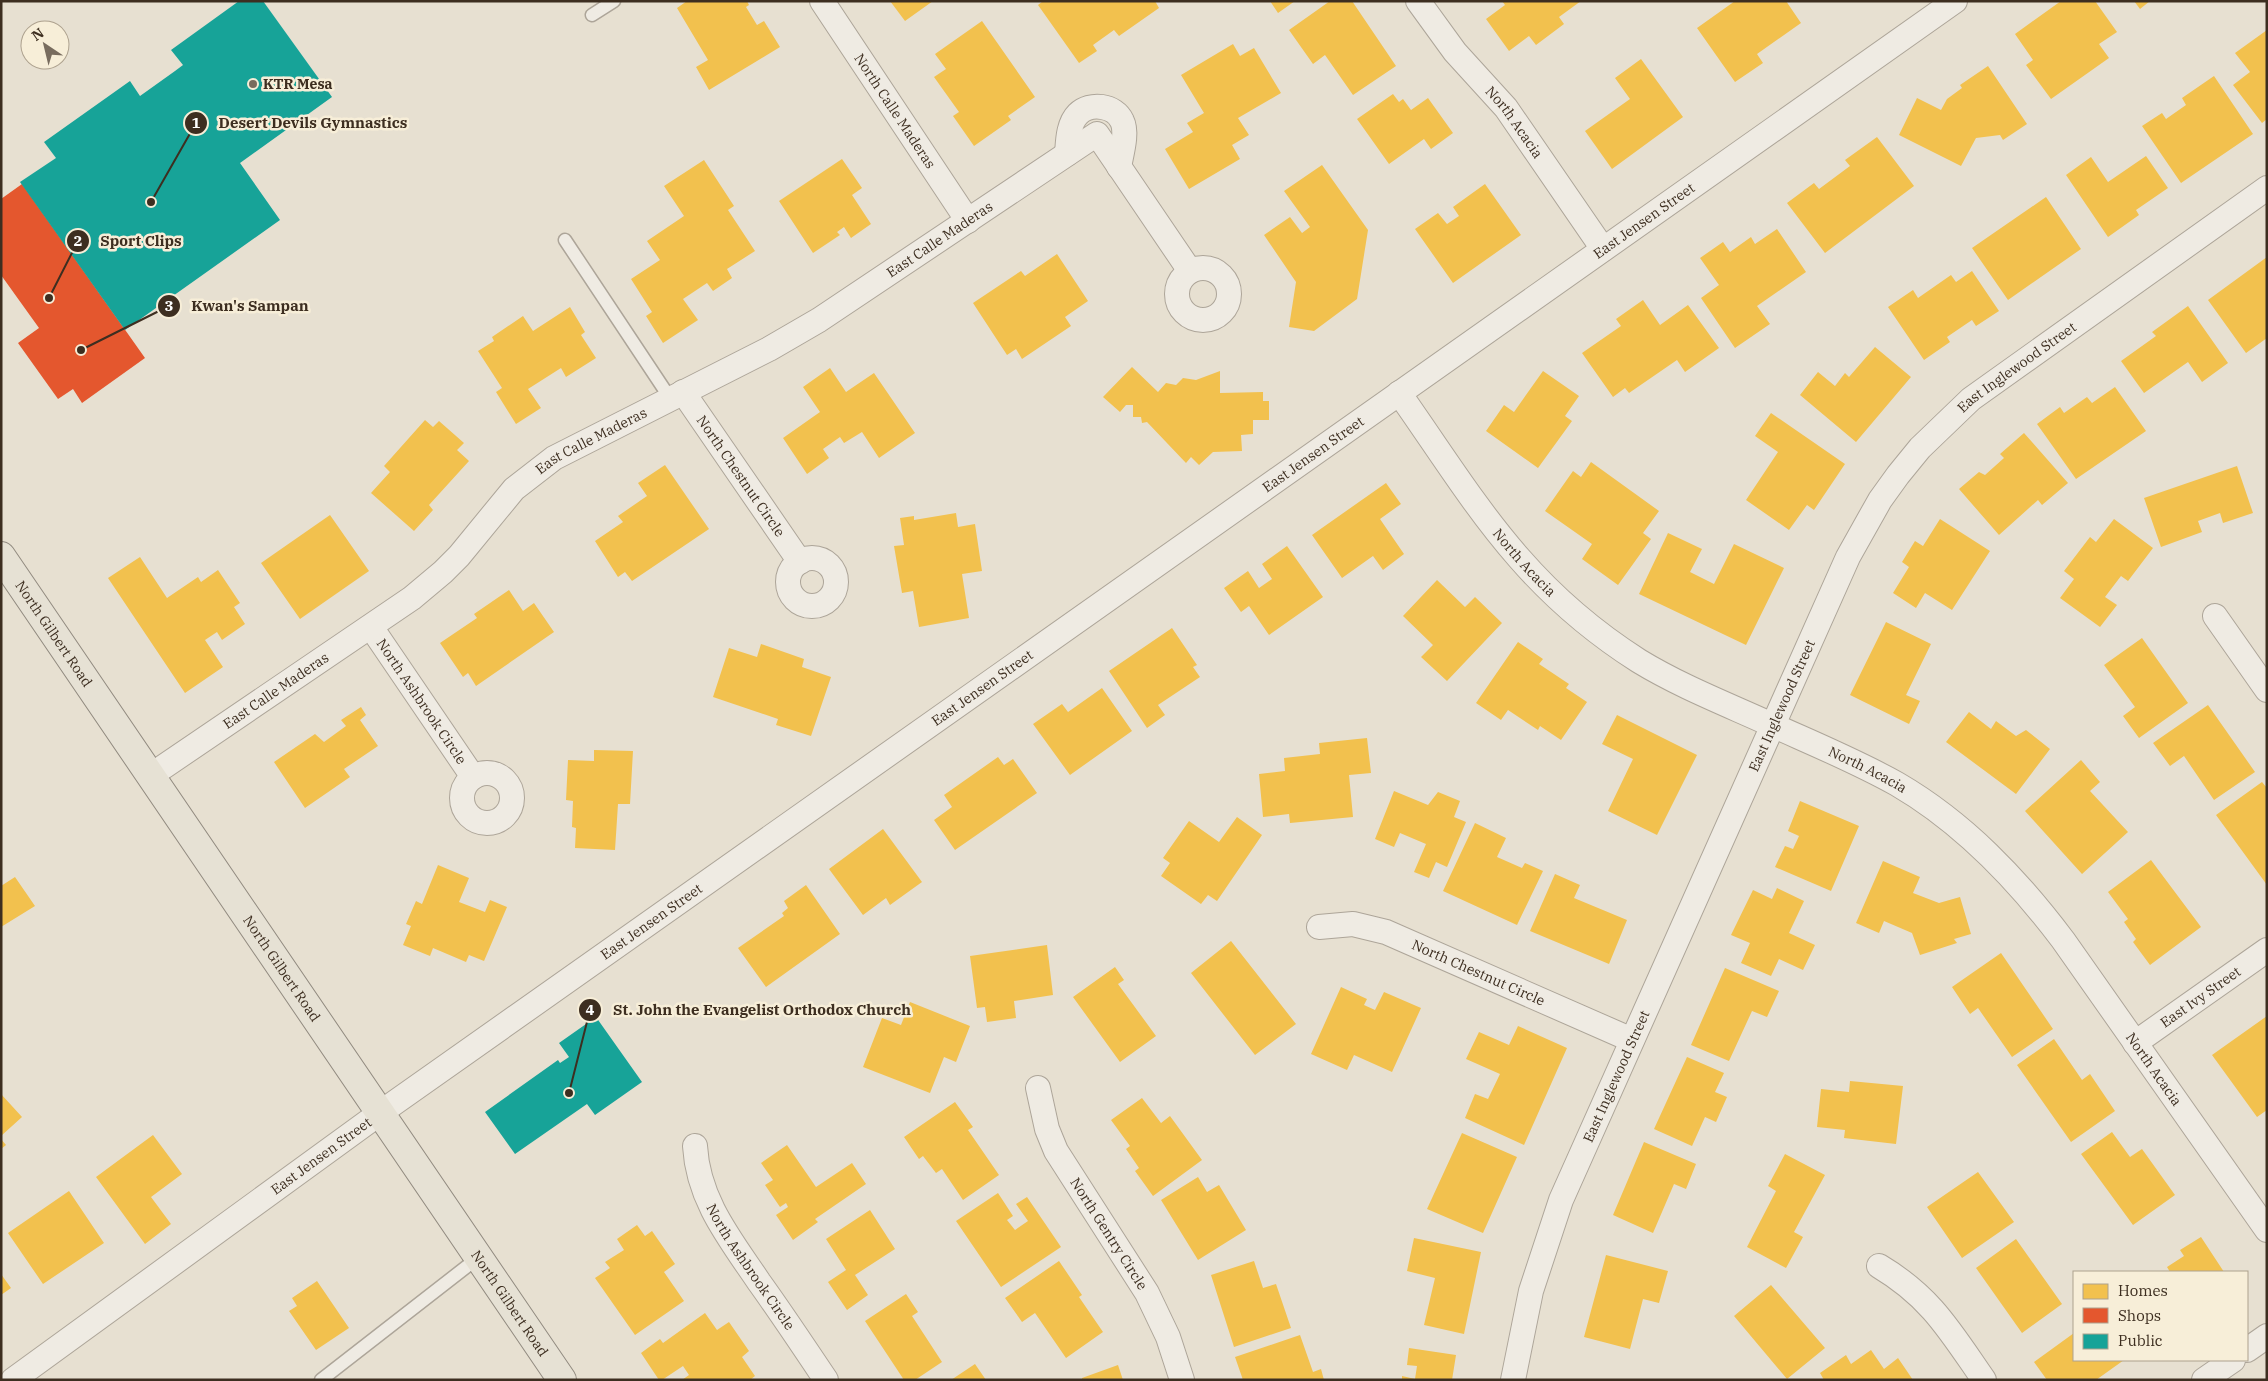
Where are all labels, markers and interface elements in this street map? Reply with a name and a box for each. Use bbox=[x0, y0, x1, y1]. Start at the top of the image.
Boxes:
north arrow bbox=[20, 20, 70, 70]
text: N bbox=[28, 24, 47, 45]
street label: North Calle Maderas bbox=[850, 50, 940, 172]
place label: KTR Mesa bbox=[263, 75, 333, 93]
marker: KTR Mesa bbox=[247, 78, 259, 90]
street label: North Acacia bbox=[1481, 82, 1547, 162]
callout: Desert Devils Gymnastics bbox=[184, 108, 417, 138]
text: 1 bbox=[191, 113, 201, 132]
text: Desert Devils Gymnastics bbox=[219, 113, 407, 132]
street label: East Jensen Street bbox=[1590, 179, 1698, 263]
street label: East Calle Maderas bbox=[883, 197, 996, 281]
callout: Sport Clips bbox=[65, 226, 192, 256]
text: 2 bbox=[73, 231, 83, 250]
text: Sport Clips bbox=[100, 231, 182, 250]
callout: Kwan's Sampan bbox=[156, 291, 318, 321]
text: 3 bbox=[164, 296, 174, 315]
text: Kwan's Sampan bbox=[191, 296, 309, 315]
street label: East Inglewood Street bbox=[1953, 318, 2080, 416]
street label: East Calle Maderas bbox=[532, 403, 650, 478]
street label: North Chestnut Circle bbox=[693, 412, 789, 540]
street label: East Jensen Street bbox=[1259, 412, 1367, 496]
street label: North Acacia bbox=[1489, 525, 1560, 601]
street label: North Gilbert Road bbox=[11, 577, 97, 691]
street label: North Ashbrook Circle bbox=[373, 635, 471, 768]
street label: East Inglewood Street bbox=[1744, 637, 1819, 774]
street label: East Jensen Street bbox=[928, 646, 1037, 730]
street label: East Calle Maderas bbox=[219, 648, 332, 733]
street label: North Acacia bbox=[1826, 742, 1911, 797]
street label: East Jensen Street bbox=[597, 879, 706, 963]
street label: North Gilbert Road bbox=[239, 912, 325, 1026]
street label: North Chestnut Circle bbox=[1409, 935, 1548, 1010]
street label: East Ivy Street bbox=[2157, 962, 2244, 1031]
callout: St. John the Evangelist Orthodox Church bbox=[578, 995, 921, 1025]
text: 4 bbox=[585, 1000, 595, 1019]
text: St. John the Evangelist Orthodox Church bbox=[613, 1000, 911, 1019]
street label: East Inglewood Street bbox=[1579, 1007, 1654, 1145]
street label: North Acacia bbox=[2122, 1029, 2186, 1110]
street label: East Jensen Street bbox=[267, 1113, 375, 1199]
street label: North Gentry Circle bbox=[1066, 1174, 1152, 1293]
street label: North Ashbrook Circle bbox=[702, 1201, 799, 1333]
street label: North Gilbert Road bbox=[467, 1247, 553, 1360]
legend bbox=[2073, 1271, 2248, 1361]
text: Homes bbox=[2118, 1281, 2168, 1300]
text: Shops bbox=[2118, 1306, 2161, 1325]
text: Public bbox=[2118, 1331, 2163, 1350]

